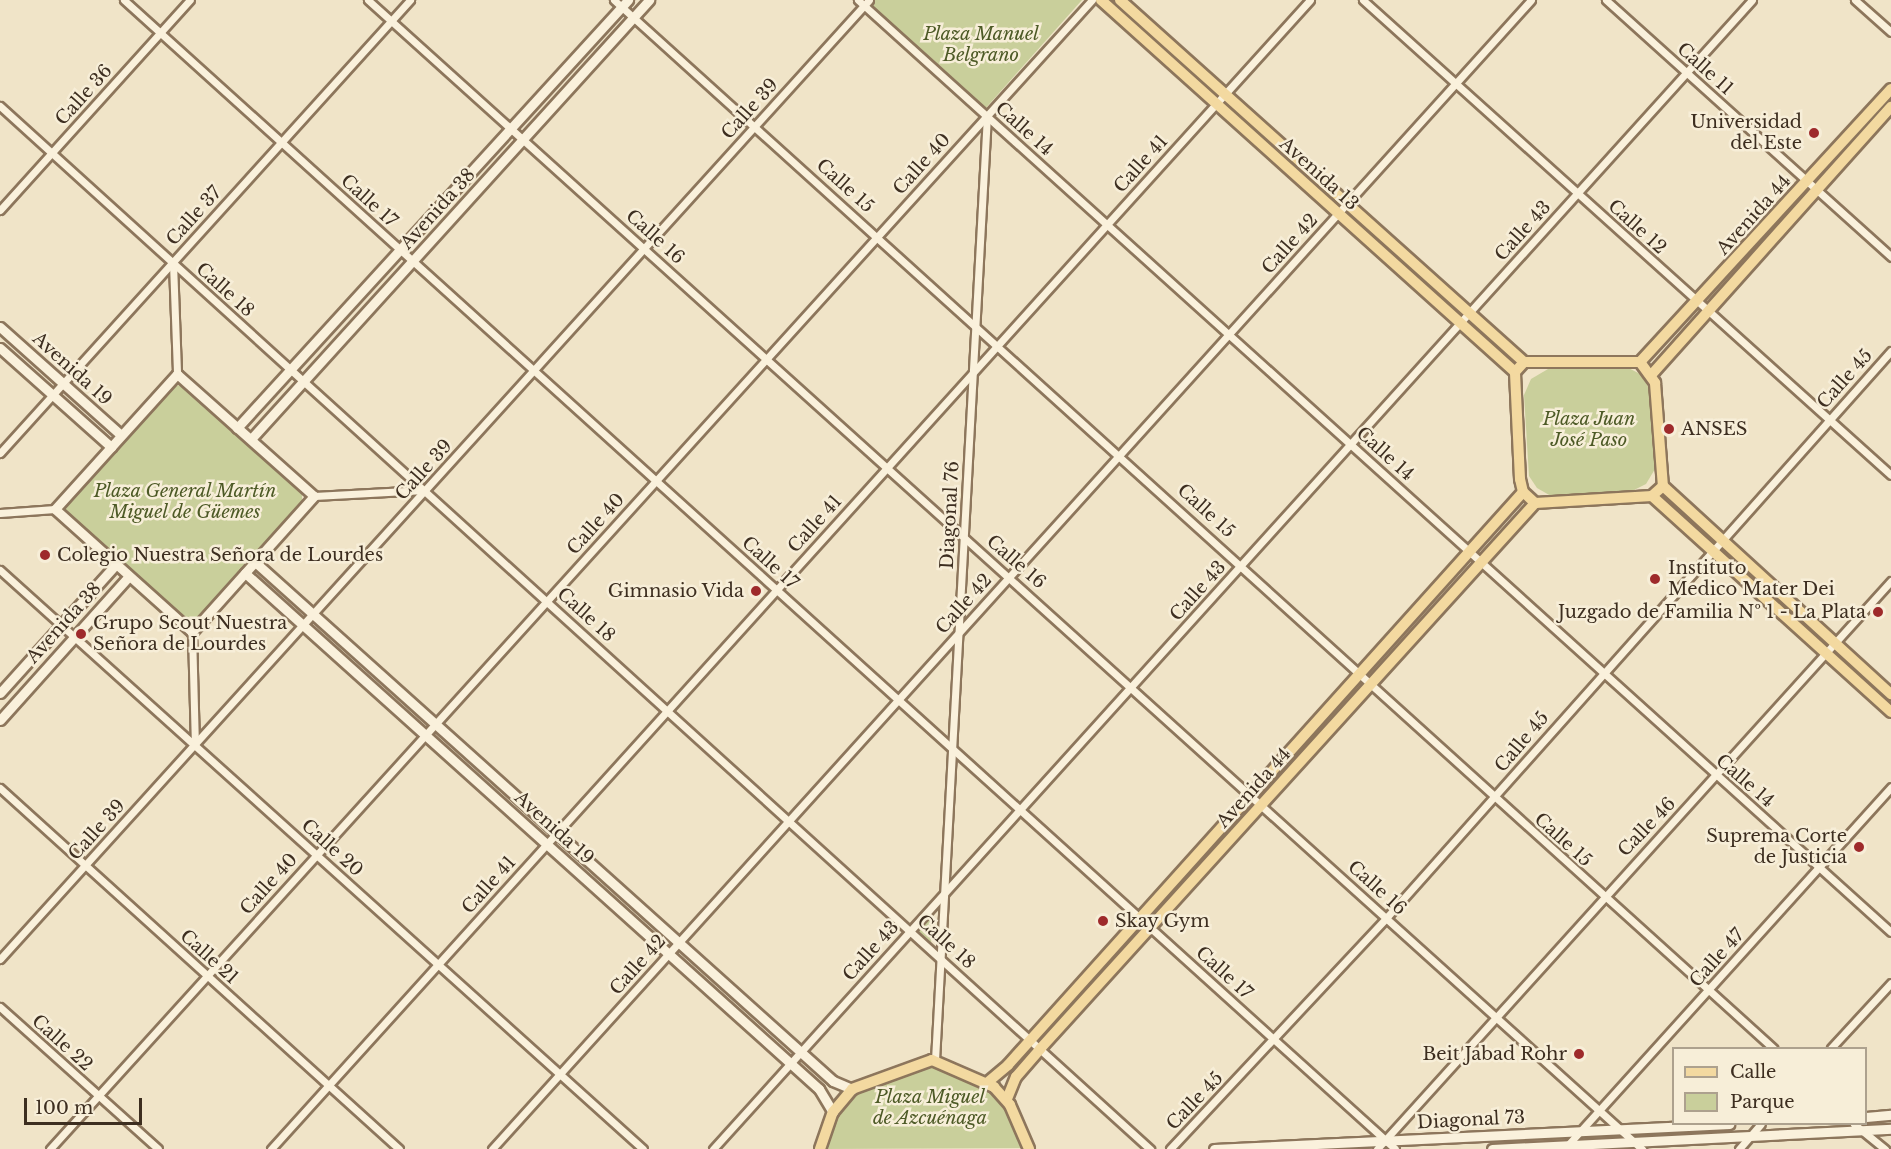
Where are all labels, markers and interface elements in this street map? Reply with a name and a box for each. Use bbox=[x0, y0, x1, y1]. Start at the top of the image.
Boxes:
park label: Plaza Manuel Belgrano bbox=[923, 24, 1039, 66]
street label: Calle 11 bbox=[1673, 38, 1737, 100]
street label: Calle 36 bbox=[51, 60, 117, 130]
street label: Calle 39 bbox=[717, 74, 783, 144]
street label: Calle 14 bbox=[991, 98, 1057, 160]
place label: Universidad del Este bbox=[1691, 112, 1802, 154]
marker: Universidad del Este bbox=[1807, 126, 1821, 140]
street label: Calle 40 bbox=[889, 129, 955, 199]
street label: Calle 41 bbox=[1110, 131, 1172, 197]
street label: Avenida 13 bbox=[1275, 133, 1363, 215]
street label: Calle 15 bbox=[812, 155, 878, 217]
street label: Avenida 38 bbox=[396, 164, 480, 254]
street label: Calle 17 bbox=[336, 170, 402, 232]
street label: Avenida 44 bbox=[1712, 170, 1796, 260]
street label: Calle 37 bbox=[162, 182, 226, 250]
street label: Calle 12 bbox=[1604, 195, 1670, 259]
street label: Calle 43 bbox=[1490, 197, 1556, 265]
street label: Calle 16 bbox=[621, 205, 689, 269]
street label: Calle 42 bbox=[1257, 210, 1323, 278]
street label: Calle 18 bbox=[192, 258, 258, 322]
street label: Avenida 19 bbox=[28, 328, 116, 410]
street label: Calle 45 bbox=[1813, 345, 1877, 413]
park label: Plaza Juan José Paso bbox=[1542, 409, 1636, 452]
place label: ANSES bbox=[1681, 418, 1747, 440]
marker: ANSES bbox=[1662, 422, 1676, 436]
street label: Calle 14 bbox=[1352, 423, 1418, 485]
street label: Calle 39 bbox=[391, 435, 457, 505]
street label: Diagonal 76 bbox=[936, 460, 964, 570]
street label: Calle 15 bbox=[1173, 480, 1239, 542]
park label: Plaza General Martín Miguel de Güemes bbox=[93, 481, 277, 524]
street label: Calle 40 bbox=[563, 489, 629, 559]
street label: Calle 41 bbox=[784, 491, 846, 557]
street label: Calle 16 bbox=[982, 530, 1050, 594]
street label: Calle 17 bbox=[737, 532, 803, 594]
place label: Colegio Nuestra Señora de Lourdes bbox=[57, 544, 384, 566]
marker: Colegio Nuestra Señora de Lourdes bbox=[38, 548, 52, 562]
street label: Calle 43 bbox=[1165, 557, 1231, 625]
place label: Instituto Medico Mater Dei bbox=[1668, 558, 1835, 600]
street label: Calle 42 bbox=[931, 570, 997, 638]
marker: Instituto Medico Mater Dei bbox=[1646, 570, 1664, 588]
street label: Avenida 38 bbox=[22, 578, 106, 668]
place label: Gimnasio Vida bbox=[607, 580, 744, 602]
street label: Calle 18 bbox=[553, 583, 619, 647]
marker: Gimnasio Vida bbox=[749, 584, 763, 598]
place label: Juzgado de Familia Nº 1 - La Plata bbox=[1558, 601, 1866, 623]
marker: Juzgado de Familia Nº 1 - La Plata bbox=[1871, 605, 1885, 619]
place label: Grupo Scout Nuestra Señora de Lourdes bbox=[93, 613, 287, 656]
marker: Grupo Scout Nuestra Señora de Lourdes bbox=[74, 627, 88, 641]
street label: Calle 45 bbox=[1490, 707, 1554, 777]
street label: Avenida 44 bbox=[1212, 743, 1296, 833]
street label: Calle 14 bbox=[1711, 750, 1779, 812]
street label: Avenida 19 bbox=[510, 787, 598, 869]
street label: Calle 46 bbox=[1614, 793, 1680, 861]
street label: Calle 39 bbox=[64, 795, 130, 865]
street label: Calle 15 bbox=[1530, 809, 1596, 871]
street label: Calle 20 bbox=[297, 815, 367, 881]
place label: Suprema Corte de Justicia bbox=[1706, 826, 1847, 868]
marker: Suprema Corte de Justicia bbox=[1852, 840, 1866, 854]
street label: Calle 40 bbox=[236, 849, 302, 919]
street label: Calle 41 bbox=[458, 852, 520, 918]
street label: Calle 16 bbox=[1343, 856, 1411, 920]
street label: Calle 18 bbox=[913, 910, 979, 974]
place label: Skay Gym bbox=[1115, 910, 1210, 932]
marker: Skay Gym bbox=[1096, 914, 1110, 928]
street label: Calle 43 bbox=[838, 917, 904, 985]
street label: Calle 47 bbox=[1685, 924, 1749, 992]
street label: Calle 21 bbox=[176, 925, 242, 989]
street label: Calle 42 bbox=[605, 931, 671, 999]
street label: Calle 17 bbox=[1191, 942, 1257, 1004]
street label: Calle 22 bbox=[27, 1010, 97, 1076]
place label: Beit Jabad Rohr bbox=[1422, 1043, 1567, 1065]
marker: Beit Jabad Rohr bbox=[1572, 1047, 1586, 1061]
legend bbox=[1672, 1047, 1867, 1125]
text: Calle bbox=[1730, 1061, 1776, 1083]
street label: Calle 45 bbox=[1162, 1067, 1228, 1135]
scale bar bbox=[27, 1086, 146, 1124]
park label: Plaza Miguel de Azcuénaga bbox=[873, 1087, 987, 1130]
text: Parque bbox=[1730, 1091, 1795, 1113]
text: 100 m bbox=[35, 1097, 93, 1119]
street label: Diagonal 73 bbox=[1417, 1106, 1525, 1134]

